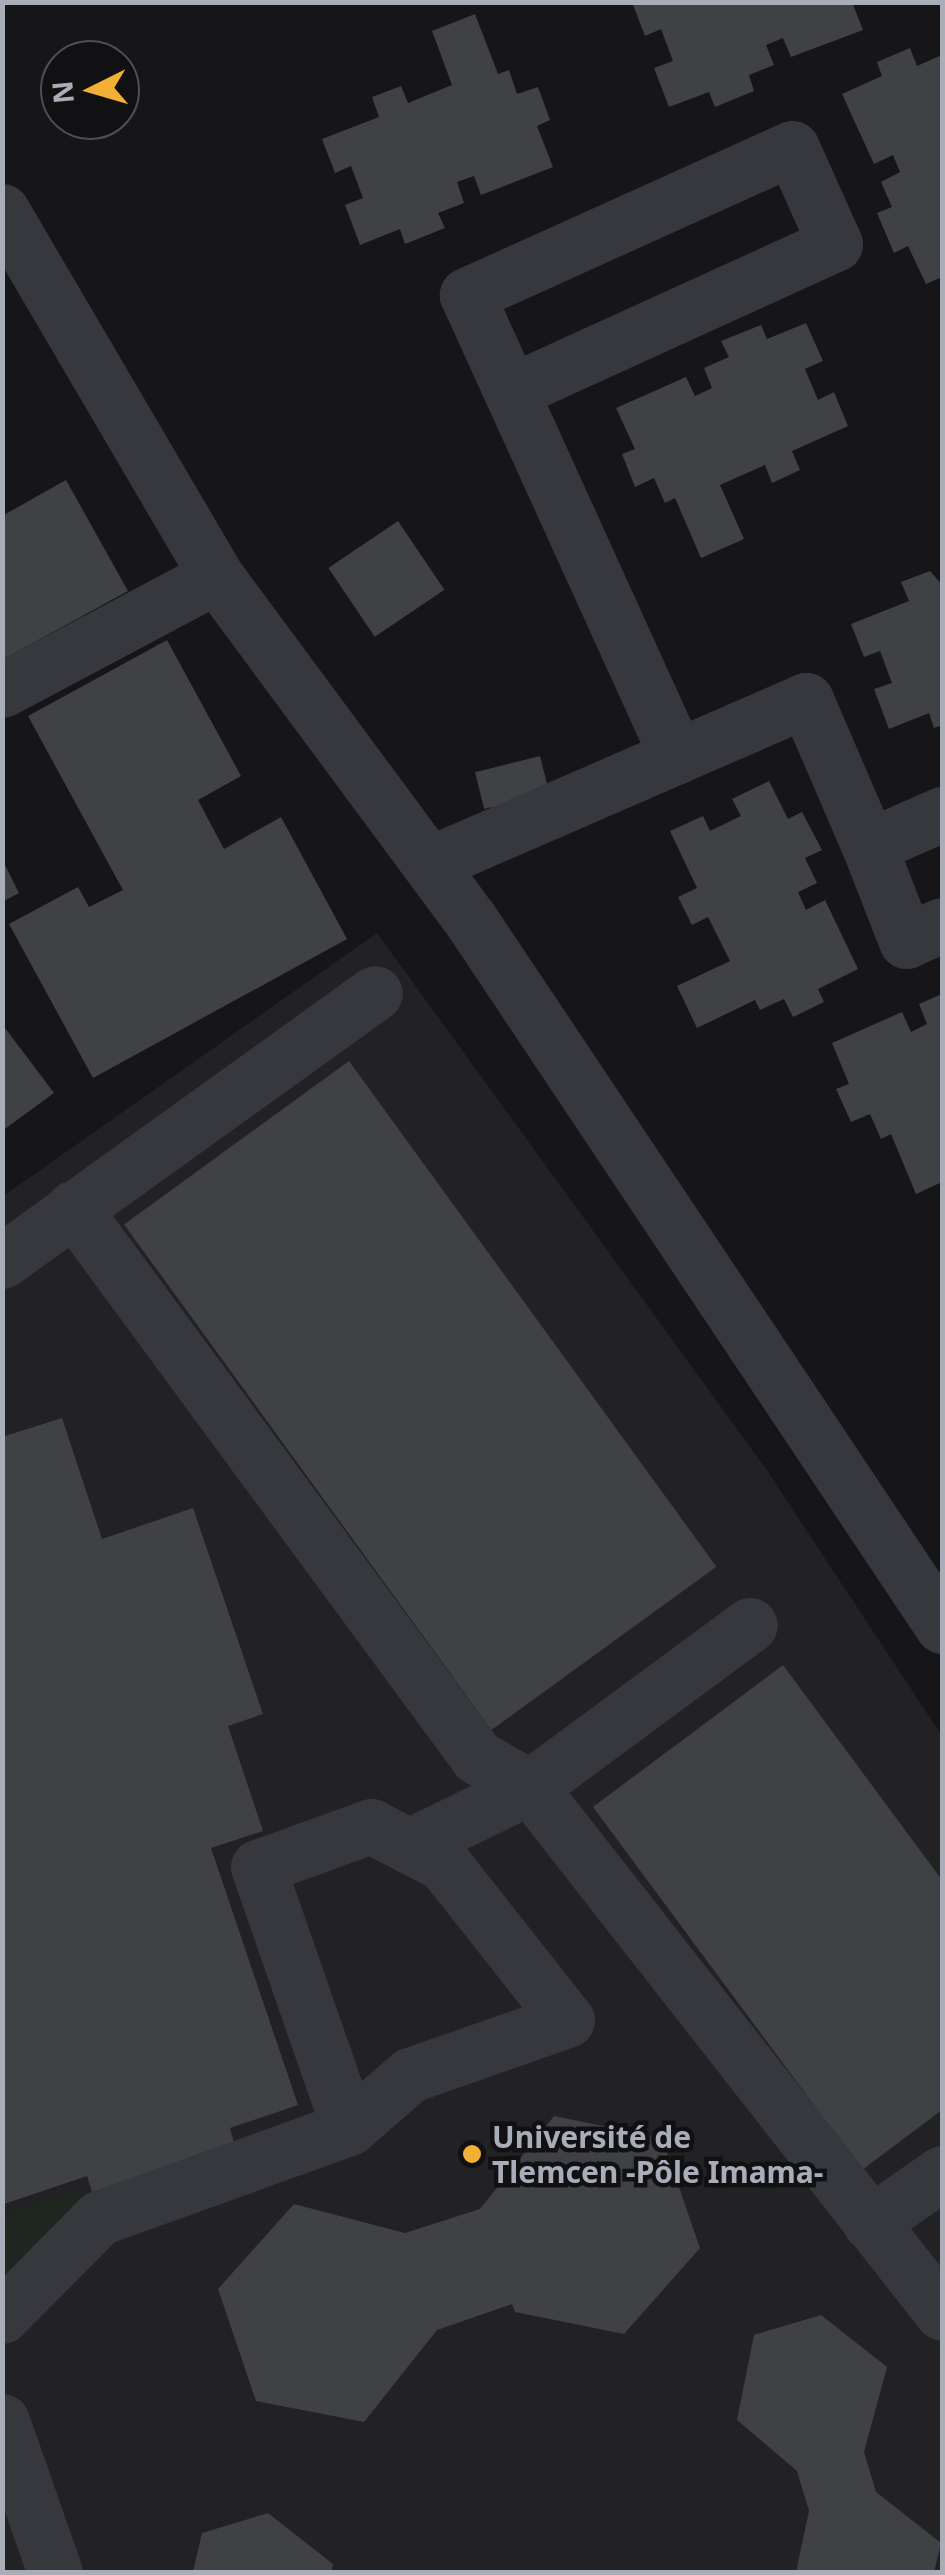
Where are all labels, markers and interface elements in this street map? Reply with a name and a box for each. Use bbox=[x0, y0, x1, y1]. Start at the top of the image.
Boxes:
north arrow bbox=[40, 40, 140, 140]
text: N bbox=[42, 79, 82, 105]
place label: Université de Tlemcen -Pôle Imama- bbox=[492, 2119, 823, 2190]
marker: Université de Tlemcen -Pôle Imama- bbox=[461, 2143, 483, 2165]

